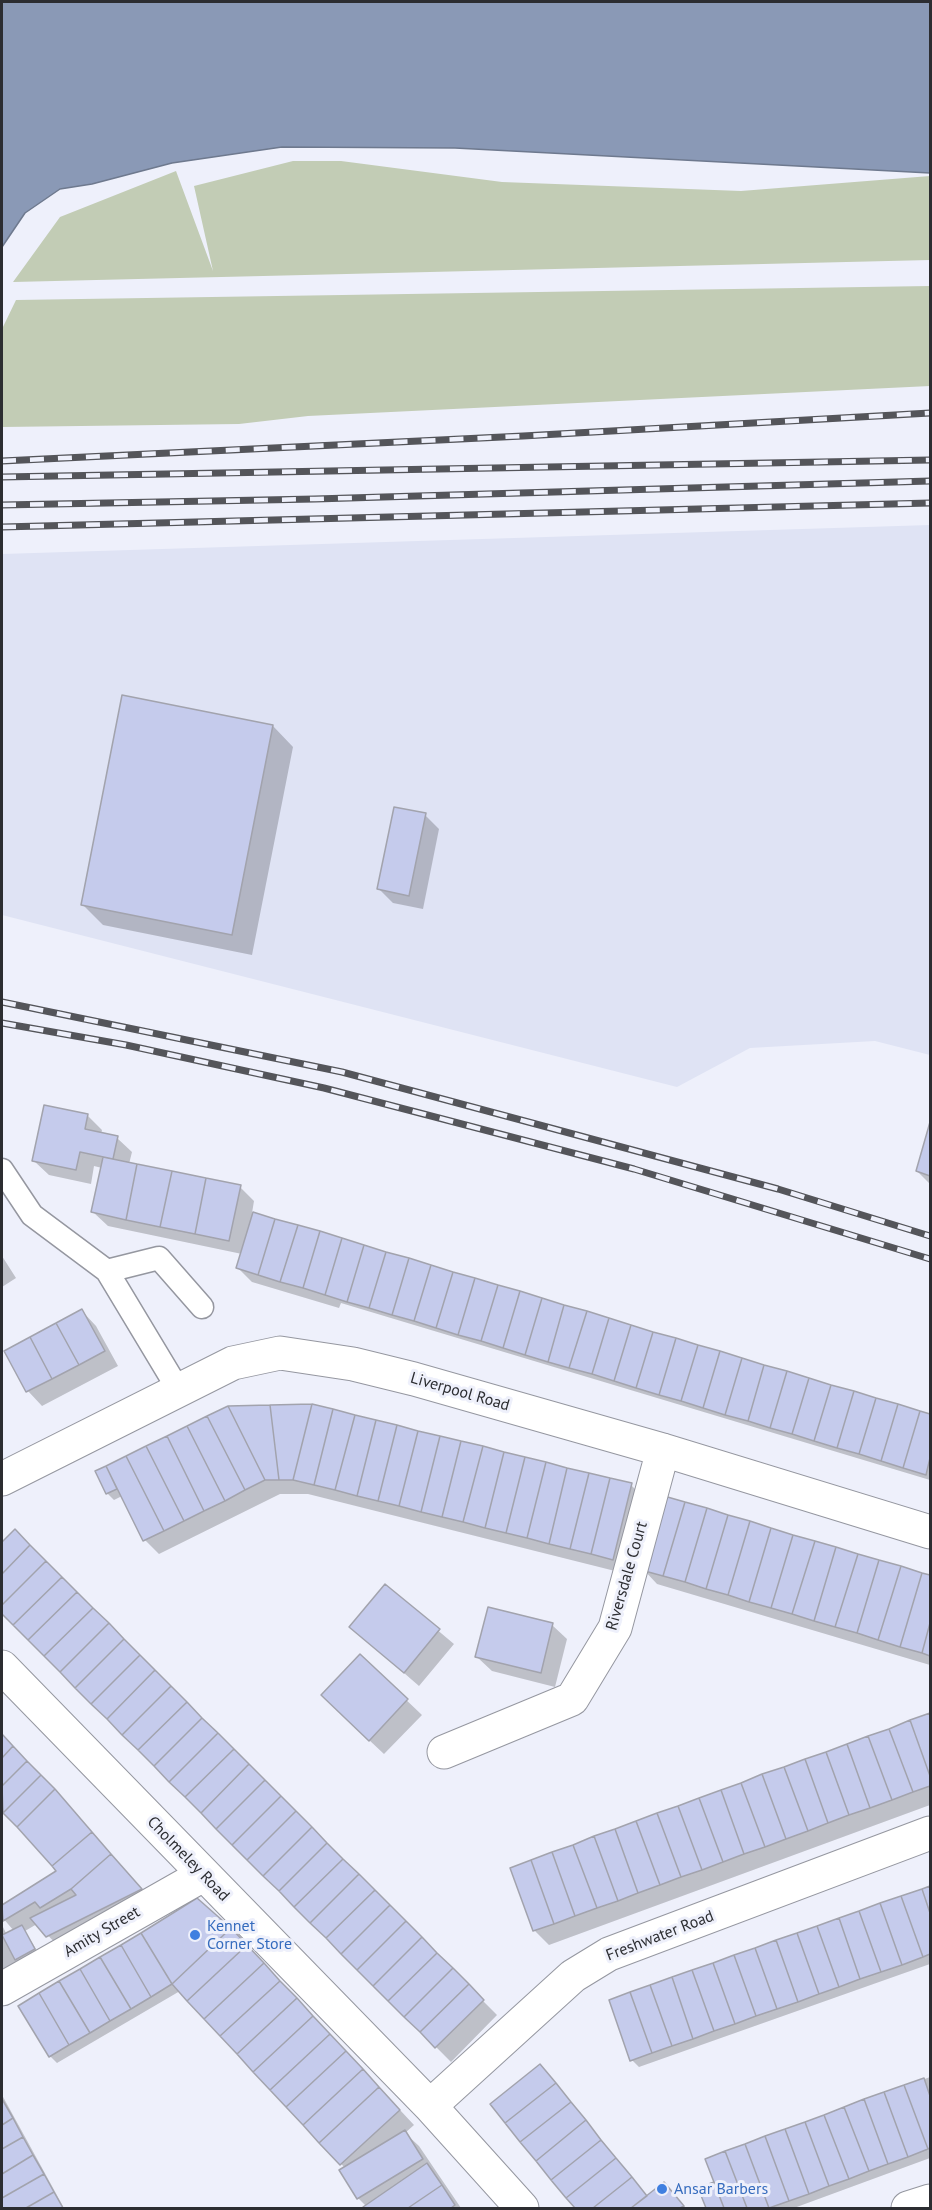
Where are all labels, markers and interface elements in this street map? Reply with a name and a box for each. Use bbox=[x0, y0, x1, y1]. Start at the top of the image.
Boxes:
street label: Liverpool Road bbox=[408, 1369, 512, 1415]
street label: Riversdale Court bbox=[602, 1519, 652, 1633]
street label: Cholmeley Road bbox=[143, 1813, 233, 1905]
street label: Amity Street bbox=[61, 1903, 143, 1961]
street label: Freshwater Road bbox=[603, 1907, 717, 1965]
place label: Kennet Corner Store bbox=[207, 1916, 292, 1954]
marker: Kennet Corner Store bbox=[188, 1928, 202, 1942]
place label: Ansar Barbers bbox=[674, 2179, 768, 2199]
marker: Ansar Barbers bbox=[655, 2182, 669, 2196]

